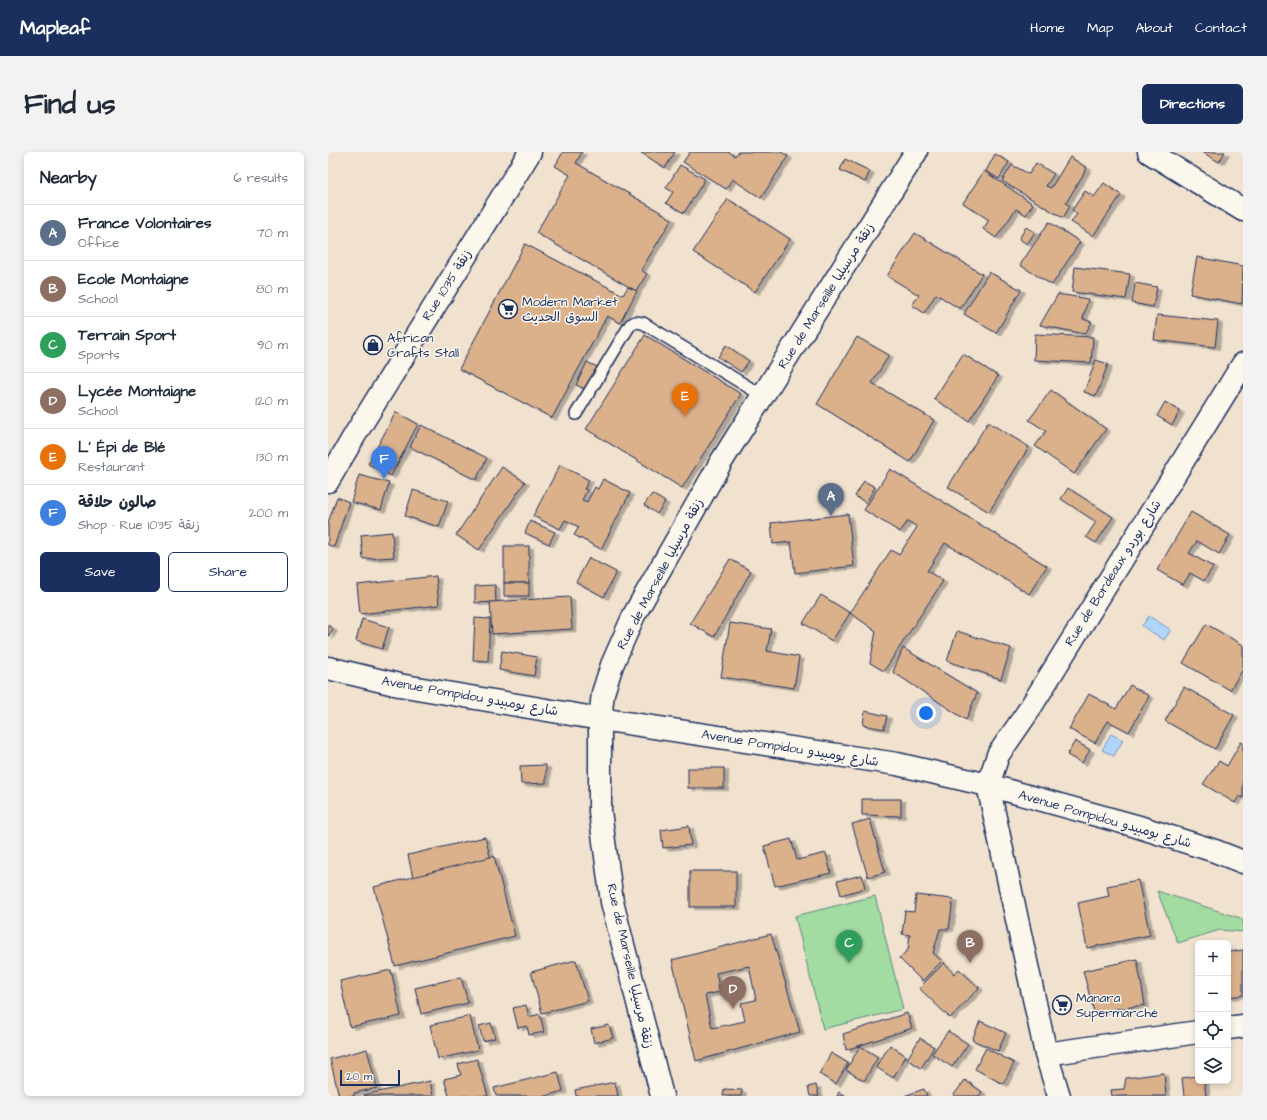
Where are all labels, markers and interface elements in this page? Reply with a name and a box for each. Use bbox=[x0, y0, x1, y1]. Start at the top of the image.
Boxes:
text: Mapleaf bbox=[20, 15, 90, 42]
text: Home bbox=[1030, 18, 1065, 38]
text: Map bbox=[1087, 18, 1113, 38]
text: About bbox=[1135, 18, 1173, 38]
text: Contact bbox=[1195, 18, 1247, 38]
button: Directions bbox=[1142, 84, 1243, 124]
text: Find us bbox=[24, 85, 115, 124]
text: Nearby bbox=[40, 166, 97, 190]
text: 6 results bbox=[233, 169, 288, 187]
text: France Volontaires bbox=[78, 213, 211, 234]
street label: Rue de Marseille زنقة مرسيليا bbox=[774, 220, 878, 372]
text: A bbox=[49, 224, 57, 242]
text: 70 m bbox=[256, 224, 288, 242]
text: Office bbox=[78, 234, 119, 252]
street label: Rue 1035 زنقة bbox=[418, 246, 476, 324]
text: Ecole Montaigne bbox=[78, 269, 189, 290]
text: B bbox=[48, 280, 58, 298]
text: 80 m bbox=[256, 280, 288, 298]
text: School bbox=[78, 290, 118, 308]
place label: Modern Market السوق الحديث bbox=[522, 293, 618, 326]
supermarket icon: Modern Market السوق الحديث bbox=[497, 298, 519, 320]
text: Terrain Sport bbox=[78, 325, 176, 346]
place label: African Crafts Stall bbox=[387, 329, 459, 362]
shop icon: African Crafts Stall bbox=[362, 334, 384, 356]
text: C bbox=[48, 336, 58, 354]
text: 90 m bbox=[257, 336, 288, 354]
text: Sports bbox=[78, 346, 120, 364]
text: Lycée Montaigne bbox=[78, 381, 196, 402]
pin: E bbox=[672, 383, 698, 416]
text: D bbox=[49, 392, 57, 410]
text: 120 m bbox=[255, 392, 288, 410]
text: School bbox=[78, 402, 118, 420]
text: L' Épi de Blé bbox=[78, 437, 165, 458]
pin: F bbox=[371, 446, 397, 479]
text: E bbox=[49, 448, 57, 466]
text: 130 m bbox=[256, 448, 288, 466]
text: Restaurant bbox=[78, 458, 145, 476]
pin: A bbox=[818, 483, 844, 516]
text: صالون حلاقة bbox=[78, 492, 156, 513]
street label: Rue de Marseille زنقة مرسيليا bbox=[612, 495, 708, 653]
street label: Rue de Bordeaux شارع بوردو bbox=[1061, 496, 1165, 650]
text: F bbox=[48, 504, 58, 522]
text: 200 m bbox=[249, 504, 288, 522]
text: Shop · Rue 1035 زنقة bbox=[78, 516, 200, 534]
button: Save bbox=[40, 552, 160, 592]
button: Share bbox=[168, 552, 288, 592]
street label: Avenue Pompidou شارع بومبيدو bbox=[380, 672, 560, 720]
your location bbox=[916, 703, 936, 723]
street label: Avenue Pompidou شارع بومبيدو bbox=[700, 725, 880, 771]
street label: Avenue Pompidou شارع بومبيدو bbox=[1016, 786, 1194, 852]
street label: Rue de Marseille زنقة مرسيليا bbox=[602, 882, 658, 1050]
pin: C bbox=[836, 930, 862, 963]
pin: B bbox=[957, 930, 983, 963]
map controls bbox=[1195, 940, 1231, 1084]
button: + bbox=[1195, 940, 1231, 976]
pin: D bbox=[720, 976, 746, 1009]
button: − bbox=[1195, 976, 1231, 1012]
place label: Manara Supermarché bbox=[1076, 989, 1158, 1022]
supermarket icon: Manara Supermarché bbox=[1051, 994, 1073, 1016]
button: locate bbox=[1195, 1012, 1231, 1048]
button: layers bbox=[1195, 1048, 1231, 1084]
scale bar bbox=[340, 1068, 400, 1087]
text: 20 m bbox=[346, 1069, 372, 1084]

